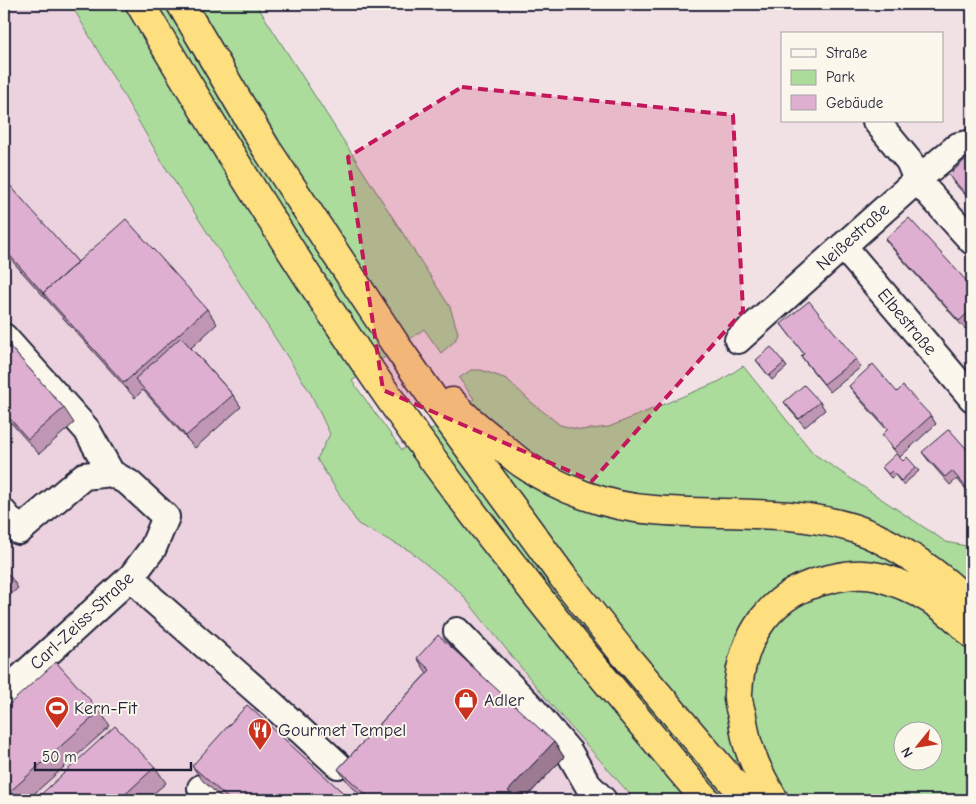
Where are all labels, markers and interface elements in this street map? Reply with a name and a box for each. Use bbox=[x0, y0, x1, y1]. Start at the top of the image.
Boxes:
legend bbox=[781, 32, 944, 122]
text: Straße bbox=[826, 44, 868, 62]
text: Park bbox=[826, 68, 855, 86]
text: Gebäude bbox=[826, 94, 884, 112]
street label: Neißestraße bbox=[812, 199, 894, 275]
street label: Elbestraße bbox=[873, 284, 941, 360]
street label: Carl-Zeiss-Straße bbox=[26, 568, 138, 674]
shop icon: Adler bbox=[453, 687, 479, 721]
place label: Adler bbox=[484, 690, 525, 711]
sports icon: Kern-Fit bbox=[44, 695, 70, 729]
place label: Kern-Fit bbox=[74, 698, 138, 719]
restaurant icon: Gourmet Tempel bbox=[247, 717, 273, 751]
place label: Gourmet Tempel bbox=[278, 720, 406, 741]
north arrow bbox=[894, 722, 944, 772]
scale bar bbox=[35, 739, 191, 771]
text: N bbox=[898, 744, 917, 760]
text: 50 m bbox=[42, 748, 77, 766]

